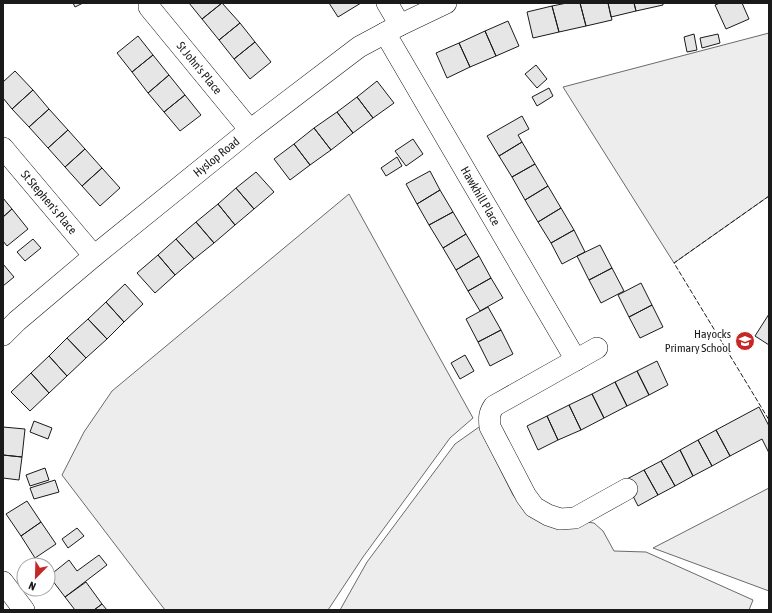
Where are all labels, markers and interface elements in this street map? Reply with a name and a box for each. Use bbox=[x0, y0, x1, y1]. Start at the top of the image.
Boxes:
street label: St John's Place bbox=[174, 39, 225, 97]
street label: Hyslop Road bbox=[191, 134, 242, 180]
street label: Hawkhill Place bbox=[458, 164, 503, 228]
street label: St Stephen's Place bbox=[18, 168, 80, 237]
place label: Hayocks Primary School bbox=[665, 327, 732, 355]
school or university icon: Hayocks Primary School bbox=[734, 330, 756, 352]
north arrow bbox=[16, 557, 56, 597]
text: N bbox=[27, 579, 37, 593]

